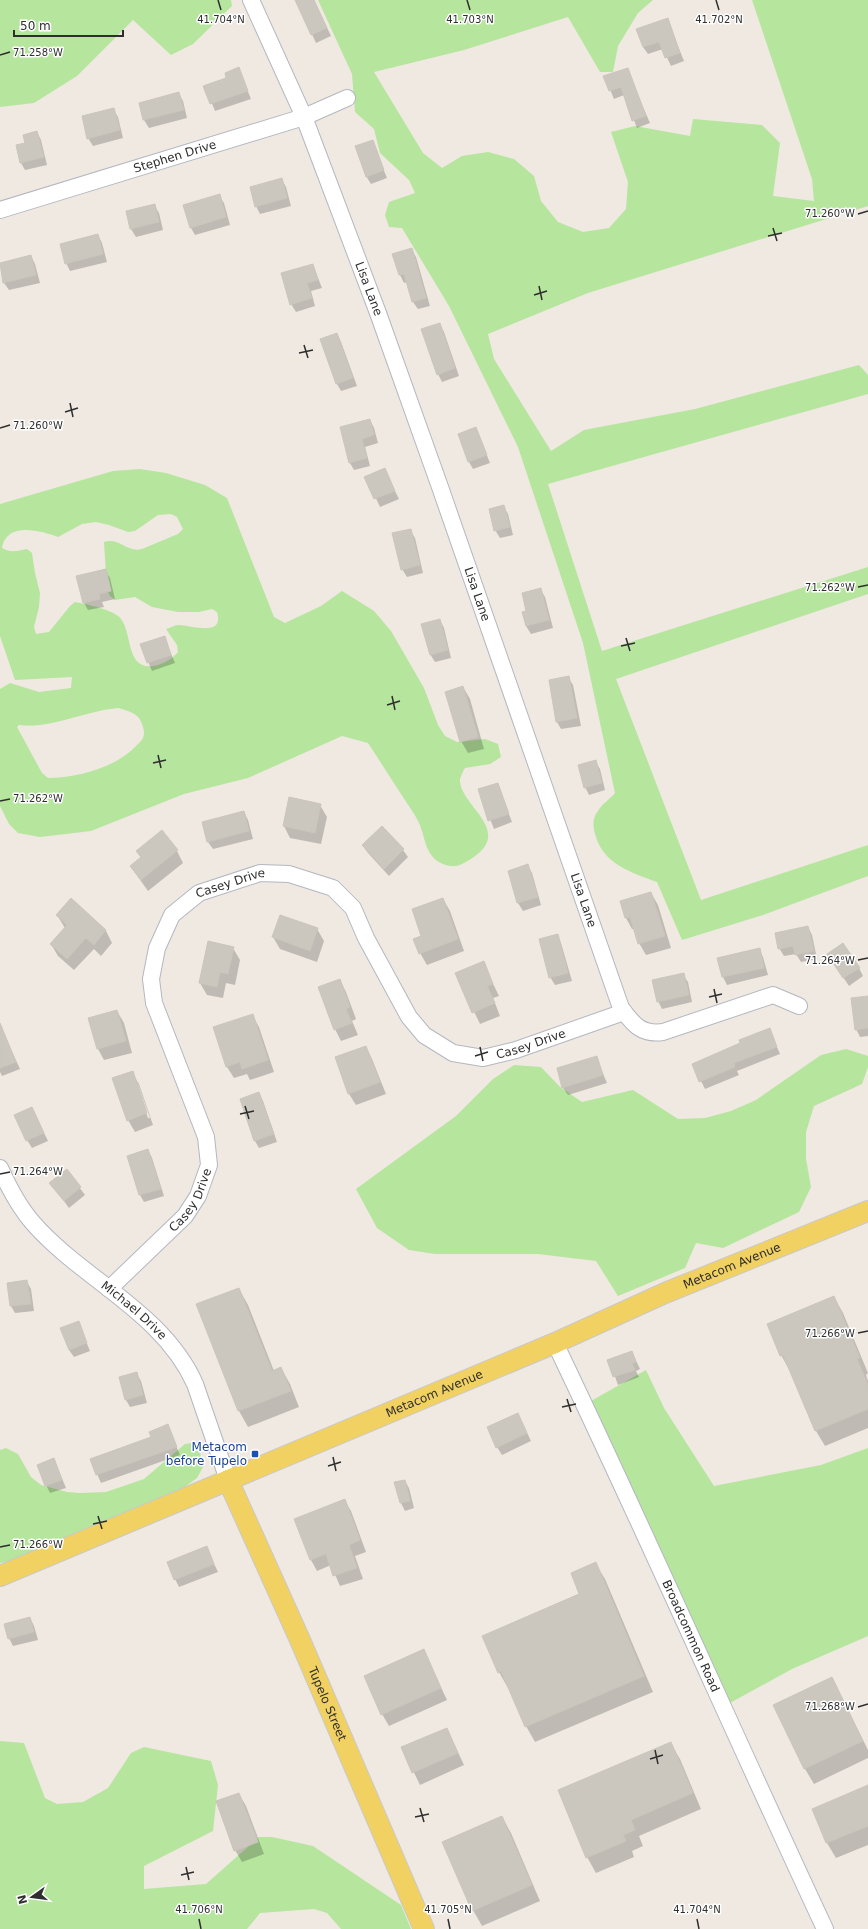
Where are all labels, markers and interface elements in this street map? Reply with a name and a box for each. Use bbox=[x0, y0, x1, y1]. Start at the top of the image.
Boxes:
scale bar bbox=[14, 12, 123, 38]
text: 41.704°N bbox=[197, 14, 245, 25]
text: 41.703°N bbox=[446, 14, 494, 25]
text: 41.702°N bbox=[695, 14, 743, 25]
text: 50 m bbox=[20, 19, 51, 33]
text: 71.258°W bbox=[13, 47, 63, 58]
street label: Stephen Drive bbox=[132, 137, 218, 176]
text: 71.260°W bbox=[805, 208, 855, 219]
street label: Lisa Lane bbox=[352, 260, 385, 318]
text: 71.260°W bbox=[13, 420, 63, 431]
street label: Lisa Lane bbox=[461, 565, 493, 623]
text: 71.262°W bbox=[805, 582, 855, 593]
text: 71.262°W bbox=[13, 793, 63, 804]
street label: Casey Drive bbox=[194, 866, 265, 901]
street label: Lisa Lane bbox=[568, 871, 599, 929]
text: 71.264°W bbox=[805, 955, 855, 966]
street label: Casey Drive bbox=[495, 1026, 567, 1062]
text: 71.264°W bbox=[13, 1166, 63, 1177]
street label: Casey Drive bbox=[166, 1166, 214, 1235]
street label: Metacom Avenue bbox=[681, 1240, 783, 1292]
street label: Michael Drive bbox=[98, 1278, 169, 1342]
text: 71.266°W bbox=[805, 1328, 855, 1339]
street label: Metacom Avenue bbox=[384, 1367, 485, 1420]
place label: Metacom before Tupelo bbox=[166, 1440, 247, 1468]
marker: Metacom before Tupelo bbox=[250, 1449, 260, 1459]
text: 71.266°W bbox=[13, 1539, 63, 1550]
street label: Broadcommon Road bbox=[659, 1578, 722, 1694]
street label: Tupelo Street bbox=[305, 1664, 350, 1743]
text: 71.268°W bbox=[805, 1701, 855, 1712]
north arrow bbox=[12, 1877, 52, 1917]
text: N bbox=[15, 1893, 30, 1905]
text: 41.706°N bbox=[175, 1904, 223, 1915]
text: 41.705°N bbox=[424, 1904, 472, 1915]
text: 41.704°N bbox=[673, 1904, 721, 1915]

